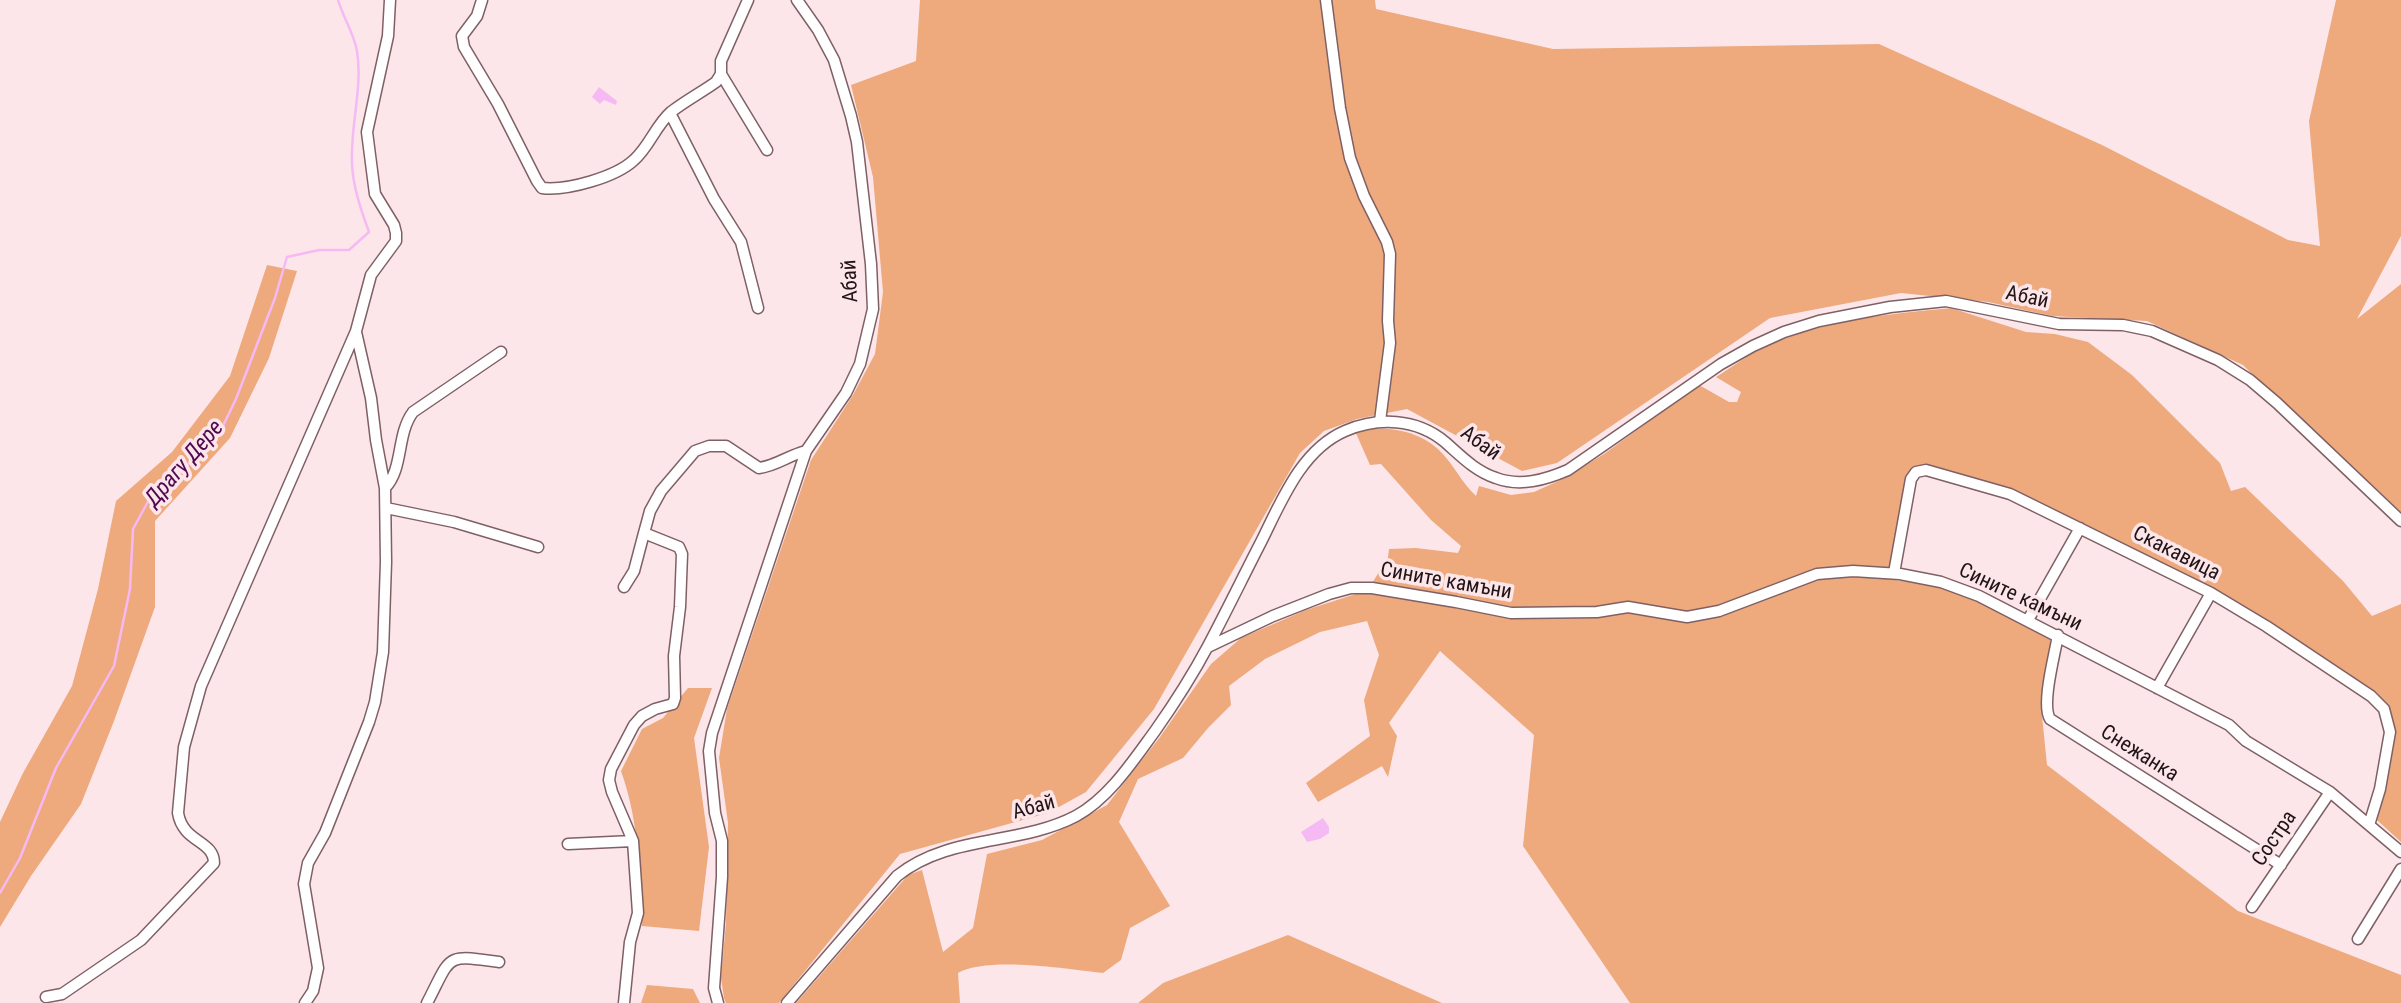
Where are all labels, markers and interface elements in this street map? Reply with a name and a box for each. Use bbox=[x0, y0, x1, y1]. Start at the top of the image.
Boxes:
street label: Абай bbox=[837, 259, 865, 303]
street label: Абай bbox=[2003, 281, 2051, 315]
water label: Драгу Дере bbox=[140, 415, 230, 513]
street label: Абай bbox=[1455, 421, 1505, 467]
street label: Скакавица bbox=[2128, 521, 2224, 587]
street label: Сините камъни bbox=[1378, 558, 1514, 606]
street label: Сините камъни bbox=[1954, 558, 2086, 638]
street label: Снежанка bbox=[2095, 720, 2183, 788]
street label: Абай bbox=[1010, 790, 1058, 826]
street label: Состра bbox=[2247, 806, 2303, 872]

